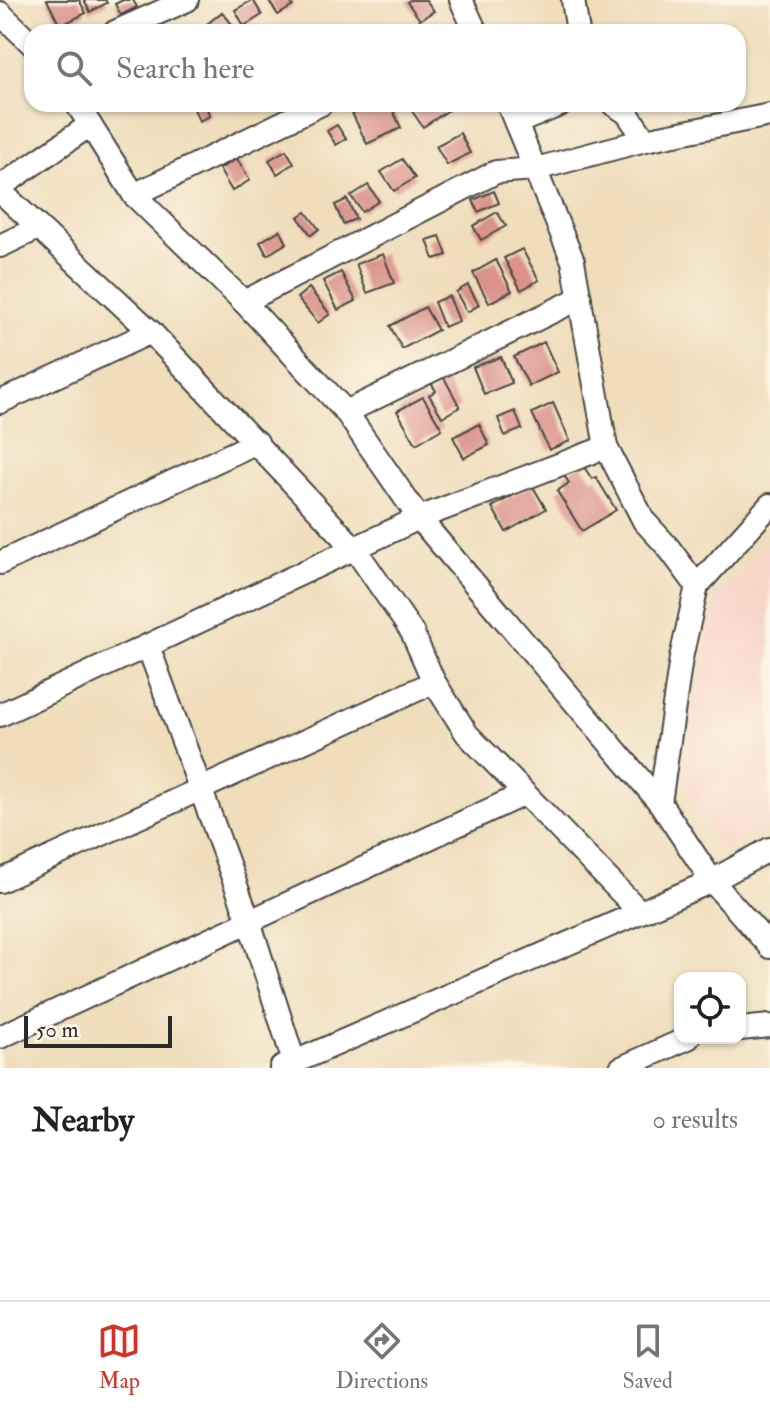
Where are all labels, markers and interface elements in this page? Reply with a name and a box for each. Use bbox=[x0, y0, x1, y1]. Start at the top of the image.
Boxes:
search box bbox=[24, 24, 746, 112]
icon: search bbox=[52, 46, 96, 90]
text: Search here bbox=[116, 50, 255, 87]
map controls bbox=[674, 972, 746, 1044]
button: locate bbox=[674, 972, 746, 1044]
scale bar bbox=[24, 1012, 172, 1048]
text: 50 m bbox=[36, 1016, 78, 1044]
text: Nearby bbox=[32, 1099, 134, 1142]
text: 0 results bbox=[653, 1104, 738, 1136]
tab: Map bbox=[97, 1319, 141, 1395]
tab: Directions bbox=[336, 1319, 428, 1395]
tab: Saved bbox=[623, 1319, 673, 1395]

